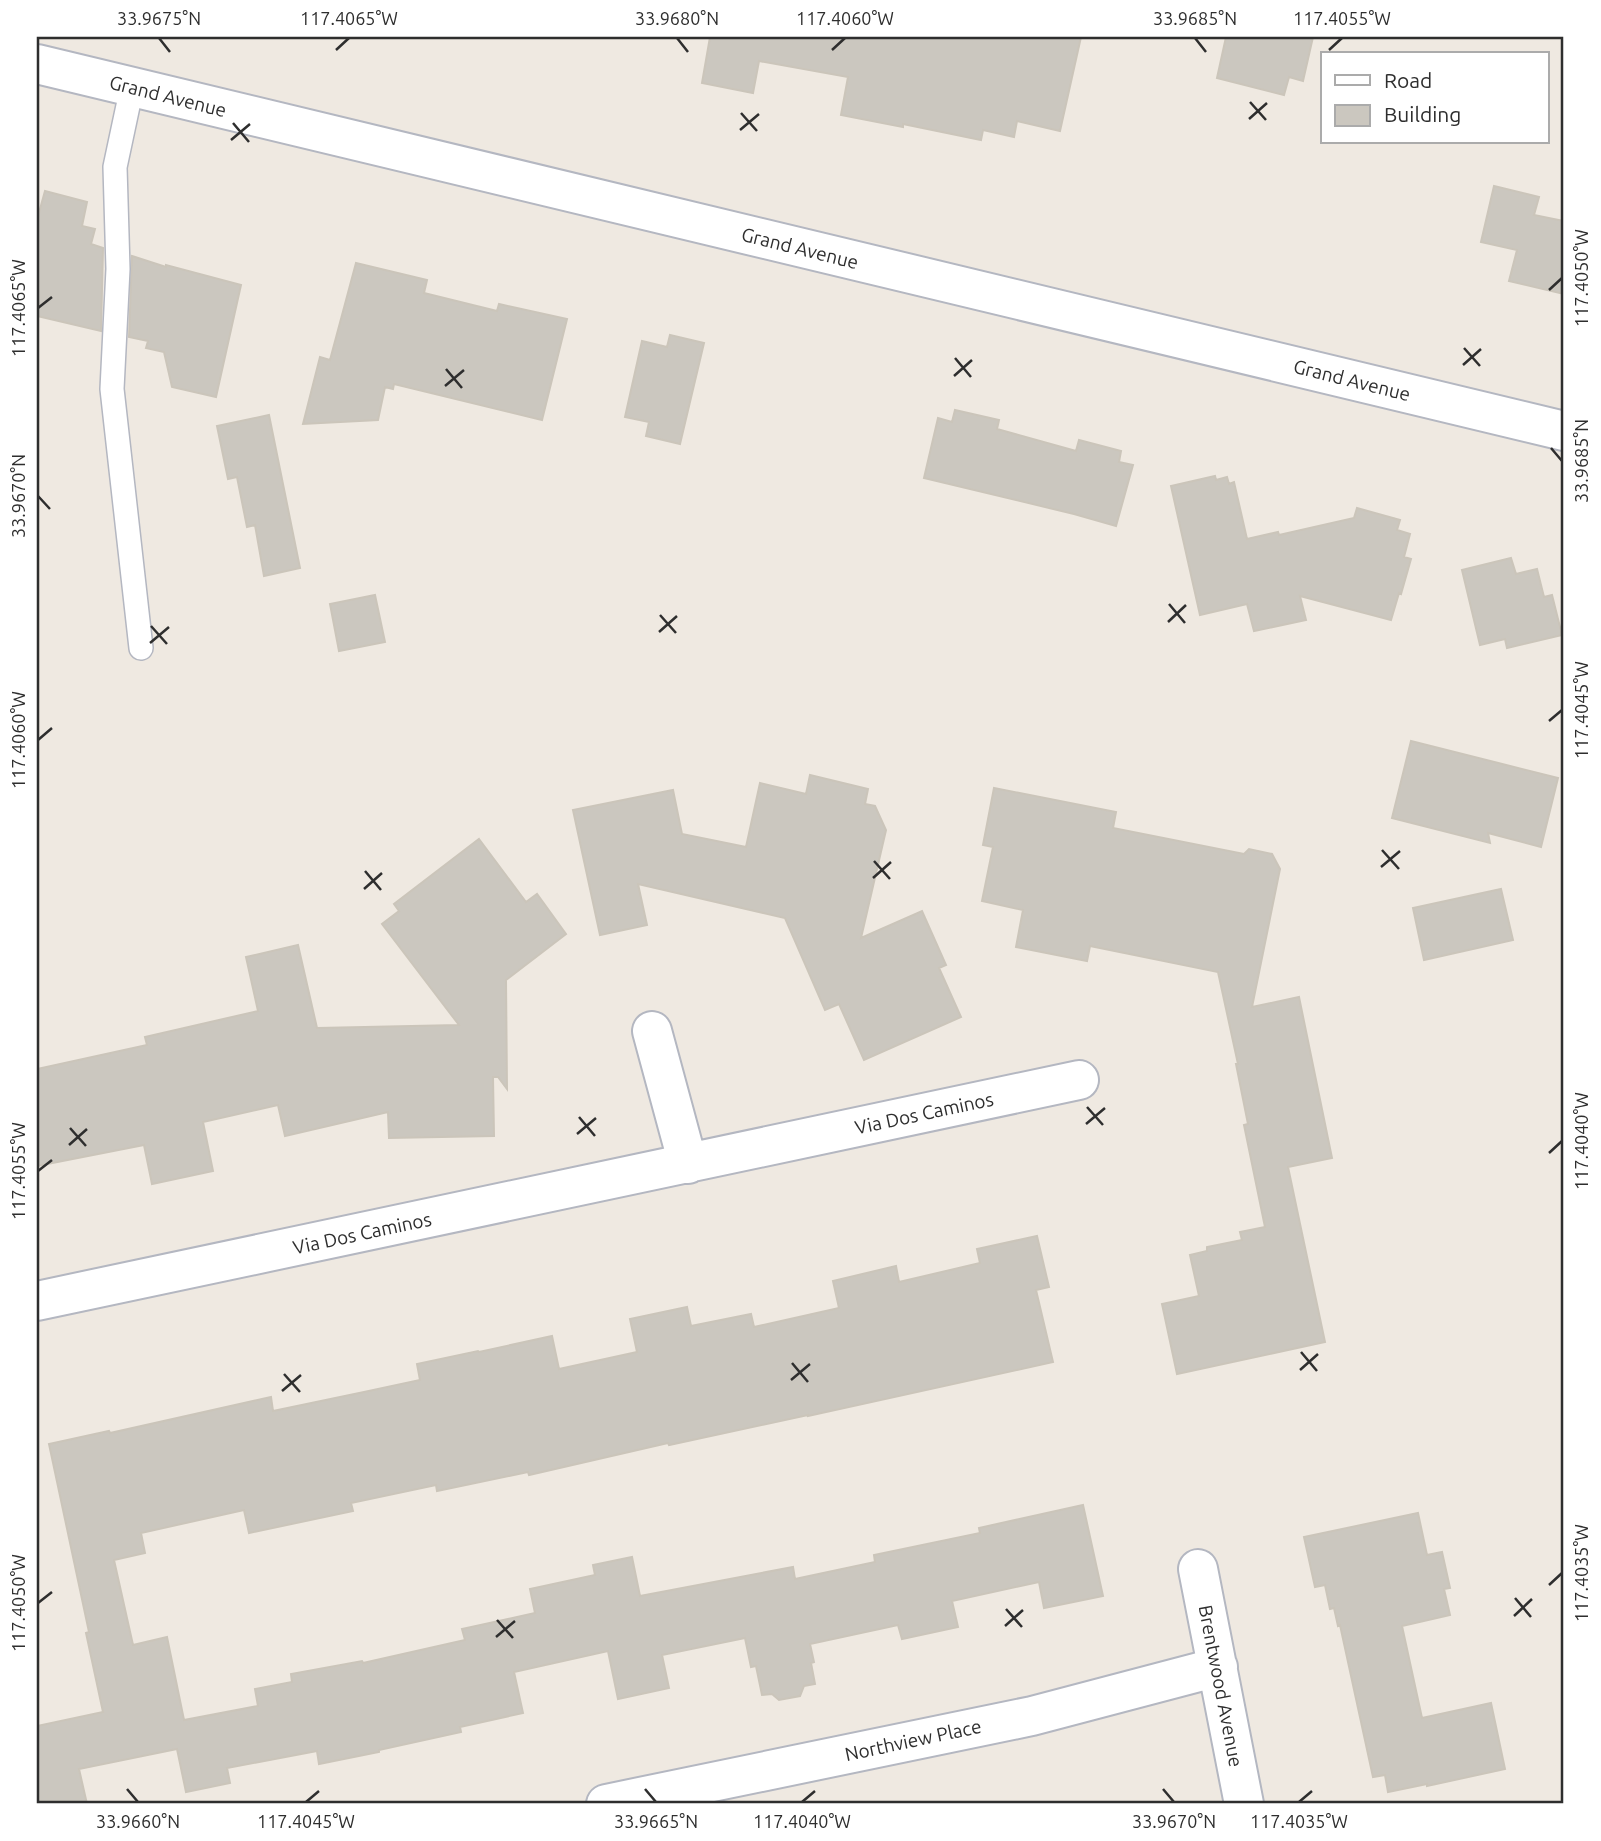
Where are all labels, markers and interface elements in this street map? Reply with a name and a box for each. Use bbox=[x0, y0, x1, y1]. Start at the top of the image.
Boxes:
text: 33.9675°N bbox=[117, 8, 201, 28]
text: 117.4065°W bbox=[300, 8, 398, 28]
text: 33.9680°N bbox=[635, 8, 719, 28]
text: 117.4060°W bbox=[796, 8, 894, 28]
text: 33.9685°N bbox=[1153, 8, 1237, 28]
text: 117.4055°W bbox=[1293, 8, 1391, 28]
legend bbox=[1321, 52, 1548, 144]
text: Road bbox=[1384, 68, 1432, 92]
street label: Grand Avenue bbox=[107, 71, 229, 121]
text: Building bbox=[1384, 102, 1461, 126]
street label: Grand Avenue bbox=[739, 223, 861, 273]
text: 117.4050°W bbox=[1571, 229, 1591, 327]
text: 117.4065°W bbox=[8, 259, 28, 357]
street label: Grand Avenue bbox=[1291, 355, 1413, 405]
text: 33.9685°N bbox=[1571, 419, 1591, 503]
text: 33.9670°N bbox=[8, 454, 28, 538]
text: 117.4045°W bbox=[1571, 661, 1591, 759]
text: 117.4060°W bbox=[8, 691, 28, 789]
street label: Via Dos Caminos bbox=[853, 1088, 995, 1138]
text: 117.4040°W bbox=[1571, 1092, 1591, 1190]
text: 117.4055°W bbox=[8, 1122, 28, 1220]
street label: Via Dos Caminos bbox=[291, 1208, 433, 1258]
text: 117.4035°W bbox=[1571, 1524, 1591, 1622]
text: 117.4050°W bbox=[8, 1554, 28, 1652]
street label: Brentwood Avenue bbox=[1195, 1603, 1247, 1769]
street label: Northview Place bbox=[843, 1715, 983, 1765]
text: 33.9660°N bbox=[96, 1811, 180, 1831]
text: 117.4045°W bbox=[257, 1811, 355, 1831]
text: 33.9665°N bbox=[614, 1811, 698, 1831]
text: 117.4040°W bbox=[753, 1811, 851, 1831]
text: 33.9670°N bbox=[1132, 1811, 1216, 1831]
text: 117.4035°W bbox=[1250, 1811, 1348, 1831]

